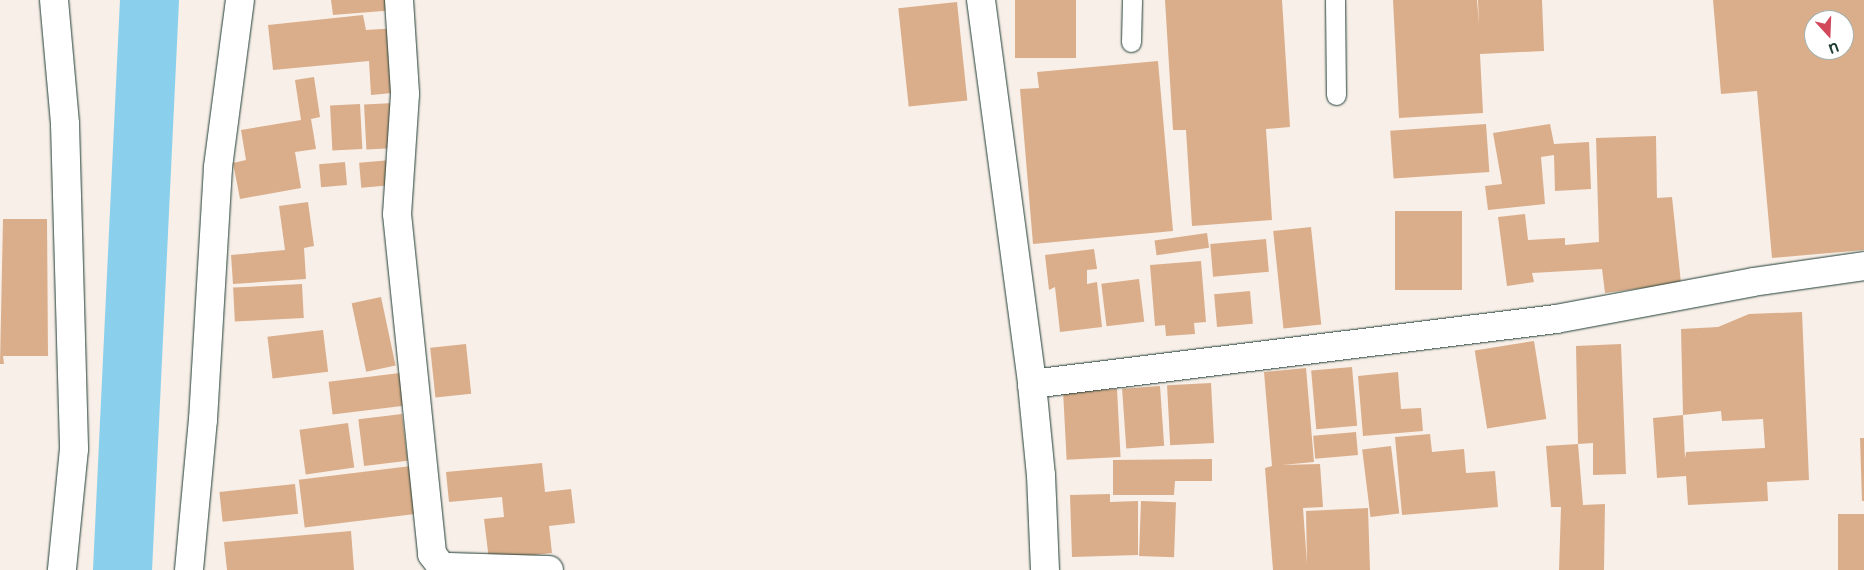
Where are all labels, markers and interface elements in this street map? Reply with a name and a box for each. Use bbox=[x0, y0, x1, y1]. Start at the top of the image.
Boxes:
north arrow bbox=[1804, 10, 1854, 60]
text: U bbox=[1826, 38, 1842, 59]

